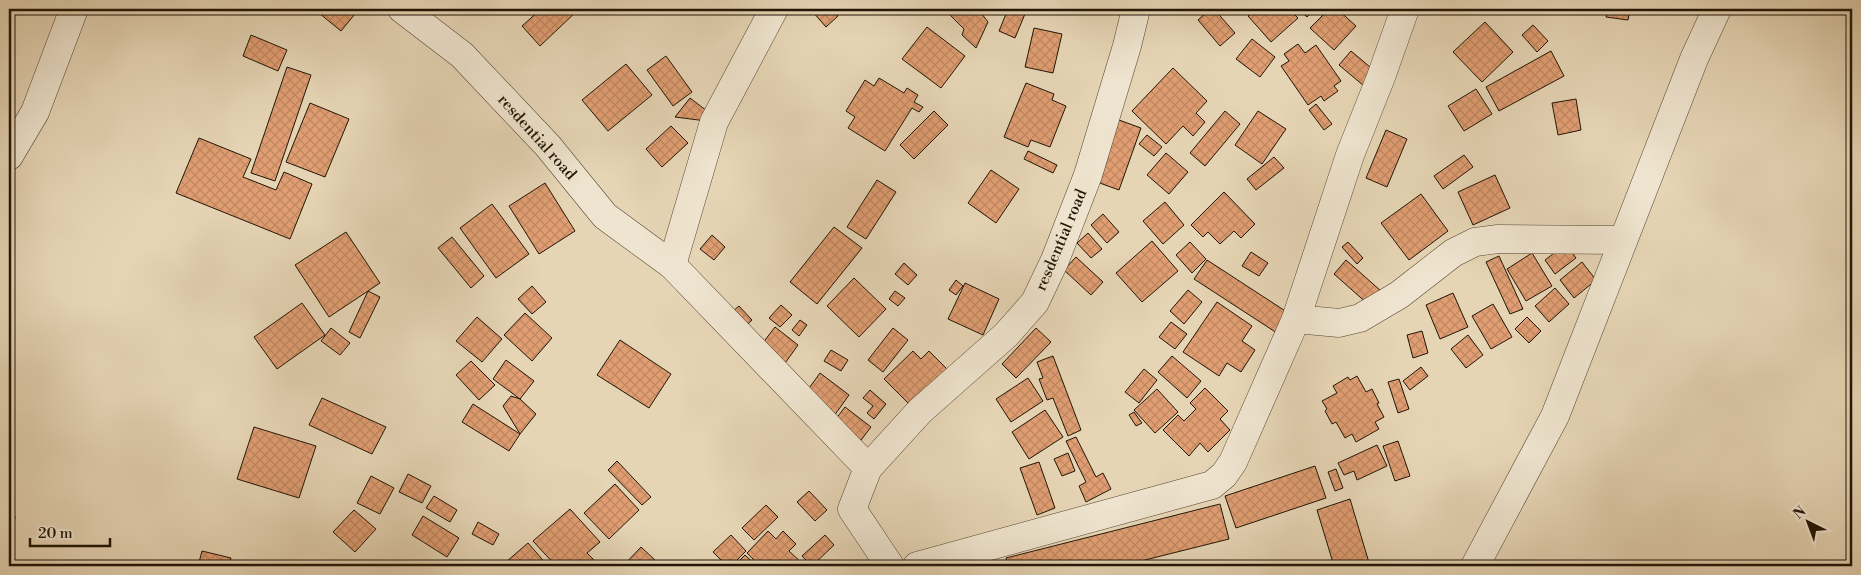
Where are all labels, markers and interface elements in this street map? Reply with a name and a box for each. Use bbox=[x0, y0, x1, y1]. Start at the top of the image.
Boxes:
street label: resdential road bbox=[493, 90, 581, 184]
street label: resdential road bbox=[1031, 186, 1091, 294]
north arrow bbox=[1784, 498, 1834, 548]
text: N bbox=[1790, 503, 1810, 523]
scale bar bbox=[30, 515, 110, 547]
text: 20 m bbox=[38, 524, 73, 543]

